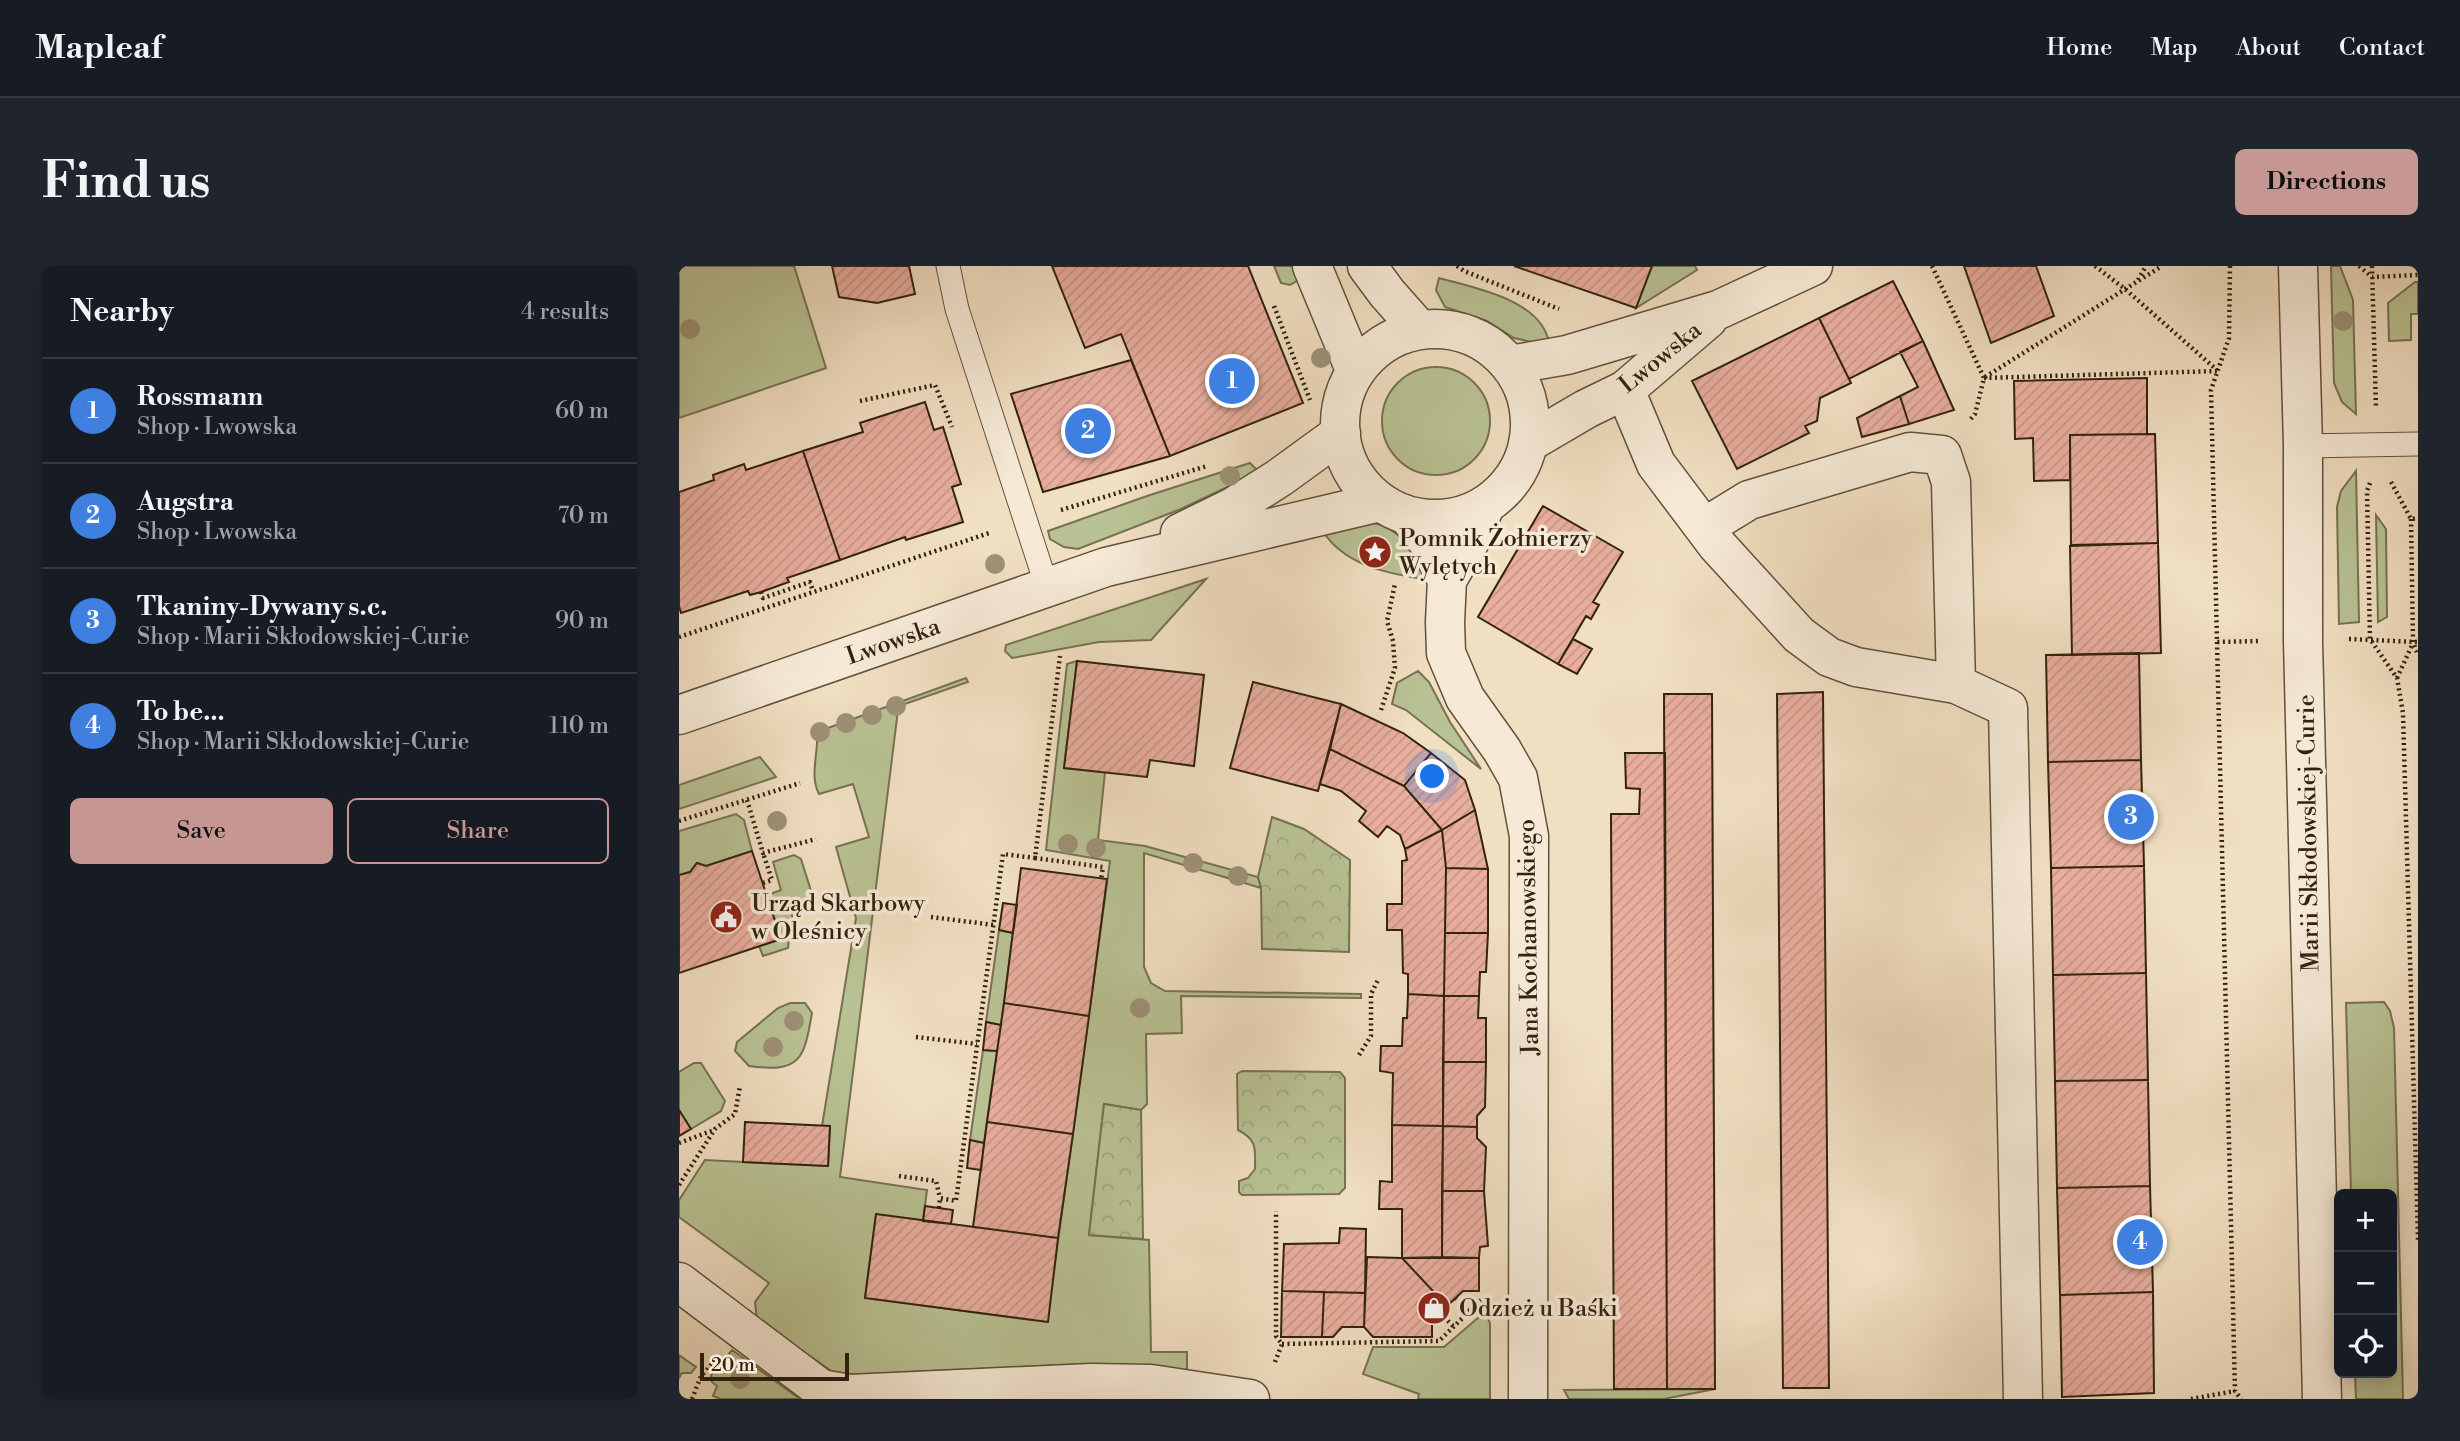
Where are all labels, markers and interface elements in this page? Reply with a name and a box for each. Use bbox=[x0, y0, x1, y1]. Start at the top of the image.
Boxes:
text: Mapleaf bbox=[35, 28, 162, 69]
text: Home bbox=[2047, 33, 2112, 63]
text: Map bbox=[2150, 33, 2198, 63]
text: About bbox=[2236, 33, 2301, 63]
text: Contact bbox=[2339, 33, 2425, 63]
button: Directions bbox=[2235, 149, 2418, 215]
text: Find us bbox=[42, 152, 211, 213]
text: Nearby bbox=[70, 293, 174, 331]
text: 4 results bbox=[521, 298, 609, 326]
street label: Lwowska bbox=[1613, 315, 1709, 400]
pin: 1 bbox=[1209, 355, 1255, 407]
text: Rossmann bbox=[137, 381, 263, 413]
text: 1 bbox=[87, 397, 99, 425]
text: 60 m bbox=[555, 397, 609, 425]
pin: 2 bbox=[1065, 405, 1111, 457]
text: Shop · Lwowska bbox=[137, 413, 297, 441]
text: Augstra bbox=[137, 486, 234, 518]
text: 2 bbox=[86, 502, 100, 530]
text: 70 m bbox=[558, 502, 609, 530]
text: Shop · Lwowska bbox=[137, 518, 297, 546]
place label: Pomnik Żołnierzy Wylętych bbox=[1398, 523, 1592, 582]
place icon: Pomnik Żołnierzy Wylętych bbox=[1356, 533, 1394, 571]
text: Tkaniny-Dywany s.c. bbox=[137, 591, 387, 623]
text: 3 bbox=[86, 607, 100, 635]
text: 90 m bbox=[555, 607, 609, 635]
street label: Lwowska bbox=[842, 612, 945, 672]
text: Shop · Marii Skłodowskiej-Curie bbox=[137, 623, 469, 651]
street label: Marii Skłodowskiej-Curie bbox=[2292, 694, 2326, 972]
text: To be… bbox=[137, 696, 225, 728]
text: 4 bbox=[85, 712, 101, 740]
text: 110 m bbox=[549, 712, 609, 740]
text: Shop · Marii Skłodowskiej-Curie bbox=[137, 728, 469, 756]
your location bbox=[1415, 759, 1449, 793]
pin: 3 bbox=[2108, 791, 2154, 843]
button: Save bbox=[70, 798, 333, 864]
button: Share bbox=[347, 798, 609, 864]
street label: Jana Kochanowskiego bbox=[1512, 819, 1546, 1056]
place label: Urząd Skarbowy w Oleśnicy bbox=[750, 889, 925, 947]
public building icon: Urząd Skarbowy w Oleśnicy bbox=[707, 898, 745, 936]
map controls bbox=[2334, 1189, 2397, 1378]
button: + bbox=[2334, 1189, 2397, 1252]
pin: 4 bbox=[2117, 1216, 2163, 1268]
button: − bbox=[2334, 1252, 2397, 1315]
shop icon: Odzież u Baśki bbox=[1415, 1289, 1453, 1327]
place label: Odzież u Baśki bbox=[1459, 1294, 1618, 1324]
button: locate bbox=[2334, 1315, 2397, 1378]
scale bar bbox=[700, 1350, 849, 1382]
text: 20 m bbox=[711, 1353, 755, 1377]

